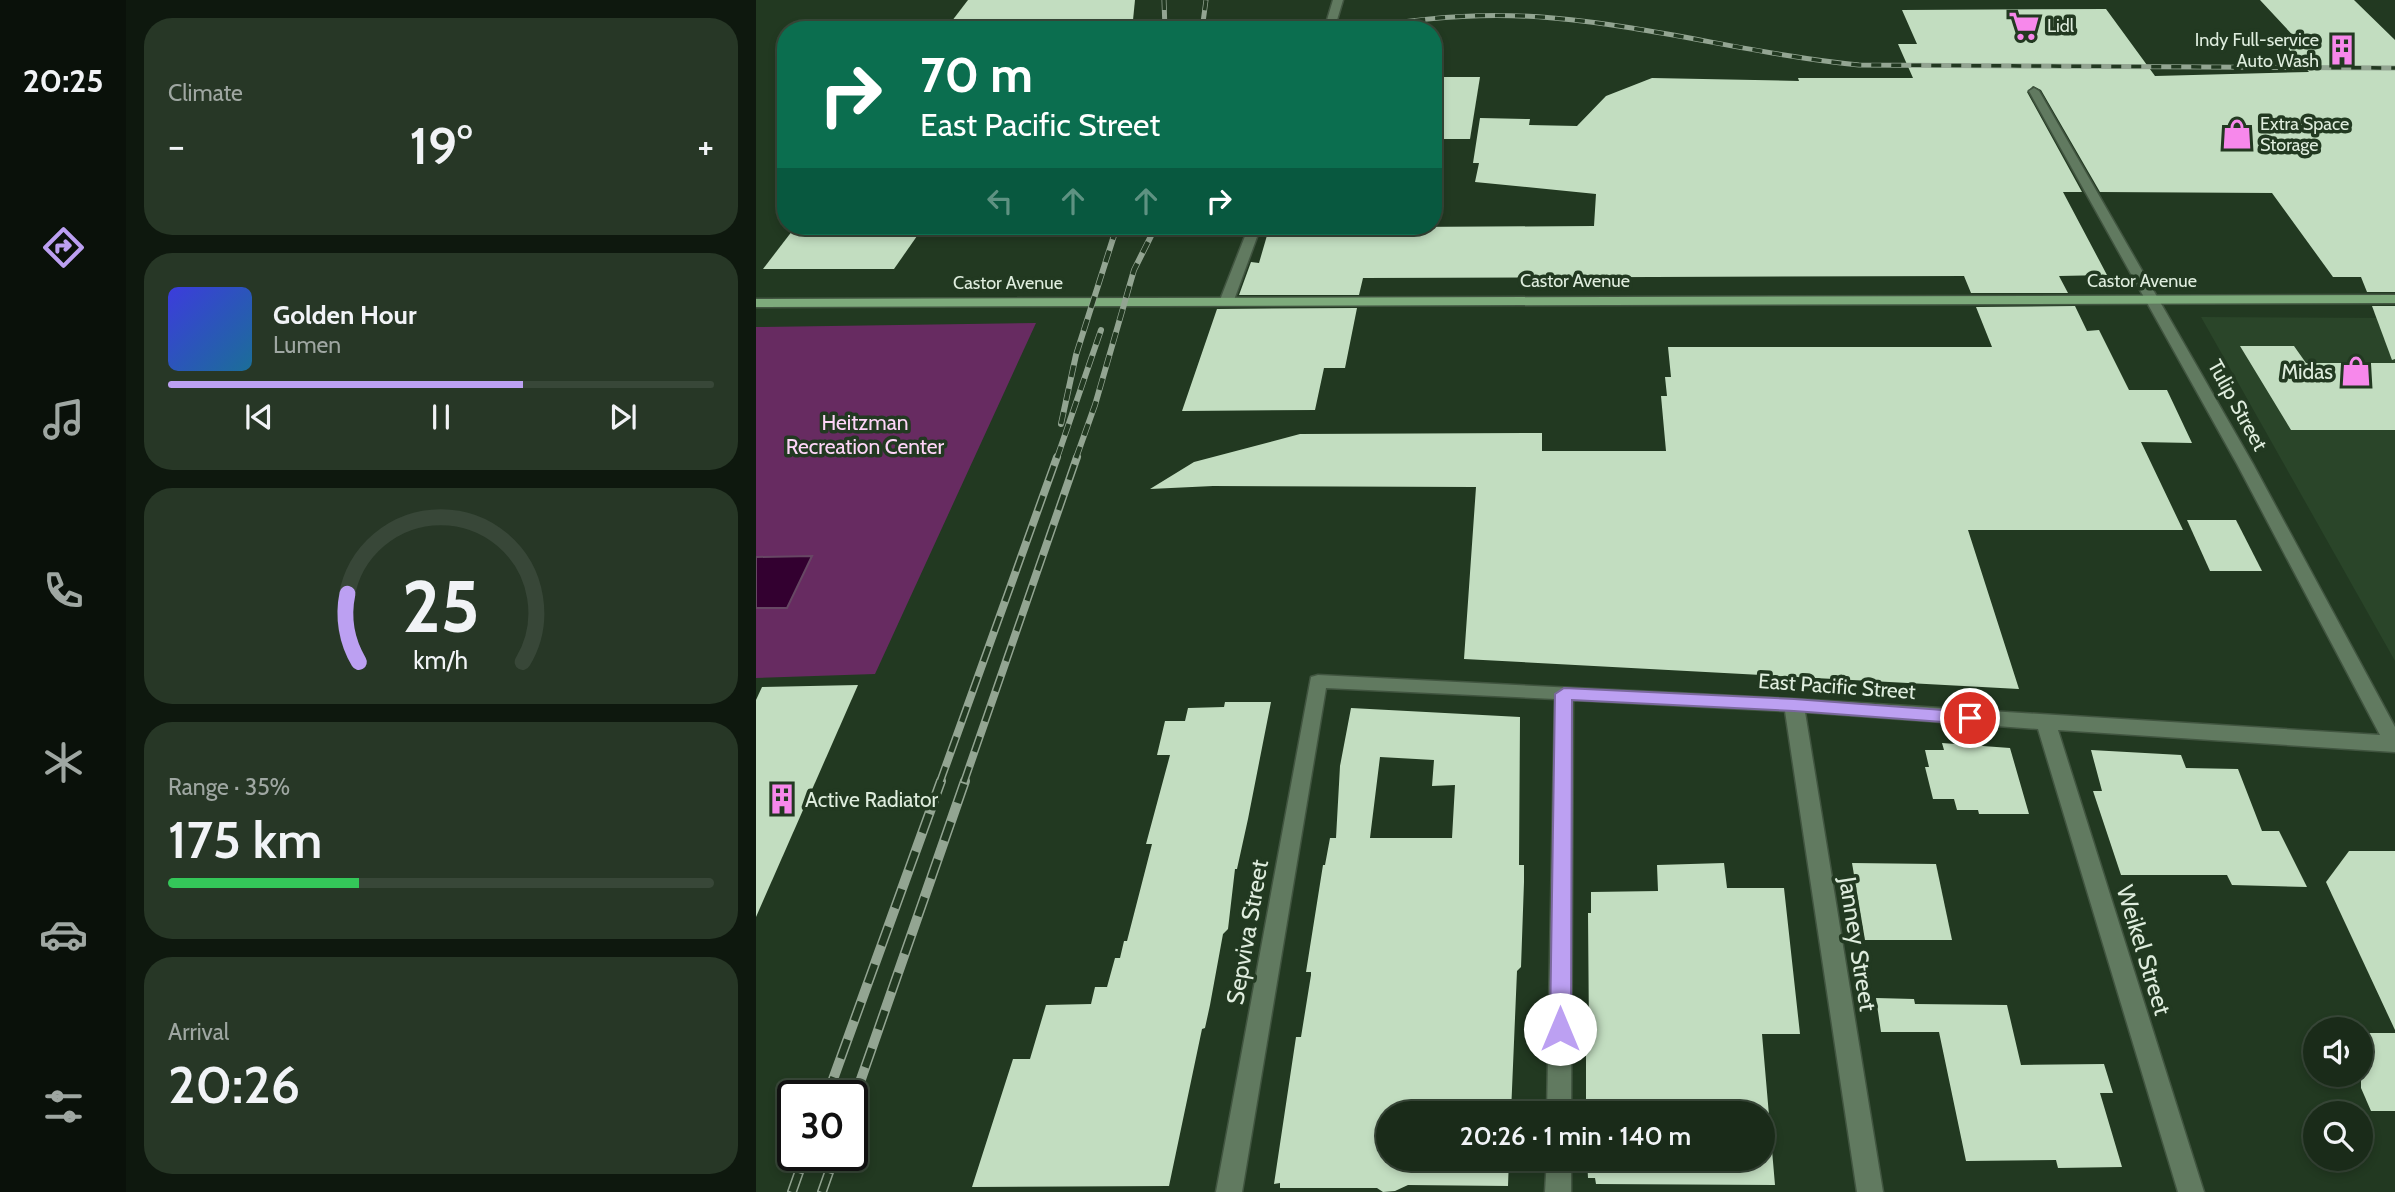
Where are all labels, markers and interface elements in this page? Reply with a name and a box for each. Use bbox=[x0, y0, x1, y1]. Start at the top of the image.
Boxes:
supermarket icon: Lidl bbox=[2007, 9, 2041, 43]
place label: Lidl bbox=[2047, 15, 2075, 37]
place label: Indy Full-service Auto Wash bbox=[2195, 29, 2319, 72]
building icon: Indy Full-service Auto Wash bbox=[2325, 33, 2359, 67]
text: 70 m bbox=[920, 45, 1033, 104]
icon: right bbox=[805, 49, 896, 140]
text: 20:25 bbox=[23, 61, 103, 100]
text: Climate bbox=[168, 79, 243, 107]
text: East Pacific Street bbox=[920, 105, 1160, 144]
place label: Extra Space Storage bbox=[2260, 113, 2349, 156]
text: 19° bbox=[410, 114, 472, 177]
shop icon: Extra Space Storage bbox=[2220, 117, 2254, 151]
text: − bbox=[168, 122, 185, 169]
text: + bbox=[697, 122, 714, 169]
icon: left bbox=[981, 182, 1019, 220]
icon: ahead bbox=[1054, 182, 1092, 220]
icon: ahead bbox=[1127, 182, 1165, 220]
icon: right bbox=[1200, 182, 1238, 220]
icon: directions bbox=[39, 223, 88, 272]
street label: Castor Avenue bbox=[1520, 270, 1630, 292]
street label: Castor Avenue bbox=[2087, 270, 2197, 292]
street label: Castor Avenue bbox=[953, 272, 1063, 294]
text: Golden Hour bbox=[273, 299, 416, 331]
text: Lumen bbox=[273, 331, 341, 359]
shop icon: Midas bbox=[2339, 354, 2373, 388]
street label: Tulip Street bbox=[2203, 355, 2273, 455]
place label: Midas bbox=[2281, 359, 2333, 384]
icon: music bbox=[39, 395, 88, 444]
icon: previous bbox=[240, 398, 278, 436]
icon: pause bbox=[422, 398, 460, 436]
icon: next bbox=[604, 398, 642, 436]
park label: Heitzman Recreation Center bbox=[786, 410, 945, 459]
text: 25 bbox=[402, 562, 480, 650]
icon: phone bbox=[39, 566, 88, 615]
text: km/h bbox=[414, 645, 468, 675]
street label: East Pacific Street bbox=[1757, 668, 1917, 704]
pin bbox=[1940, 688, 2000, 748]
icon: arrive bbox=[1951, 699, 1989, 737]
icon: climate bbox=[39, 738, 88, 787]
text: Range · 35% bbox=[168, 773, 290, 801]
building icon: Active Radiator bbox=[765, 782, 799, 816]
place label: Active Radiator bbox=[805, 787, 939, 812]
text: 175 km bbox=[168, 808, 322, 871]
street label: Sepviva Street bbox=[1220, 857, 1274, 1007]
street label: Janney Street bbox=[1833, 874, 1883, 1013]
street label: Weikel Street bbox=[2110, 881, 2178, 1019]
icon: car bbox=[39, 910, 88, 959]
position arrow bbox=[1523, 992, 1597, 1066]
map controls bbox=[2303, 1017, 2373, 1171]
button: sound bbox=[2303, 1017, 2373, 1087]
text: Arrival bbox=[168, 1018, 229, 1046]
text: 20:26 bbox=[168, 1053, 300, 1116]
speed limit sign: 30 bbox=[777, 1080, 868, 1171]
icon: filters bbox=[39, 1082, 88, 1131]
button: search bbox=[2303, 1101, 2373, 1171]
text: 20:26 · 1 min · 140 m bbox=[1460, 1120, 1691, 1152]

